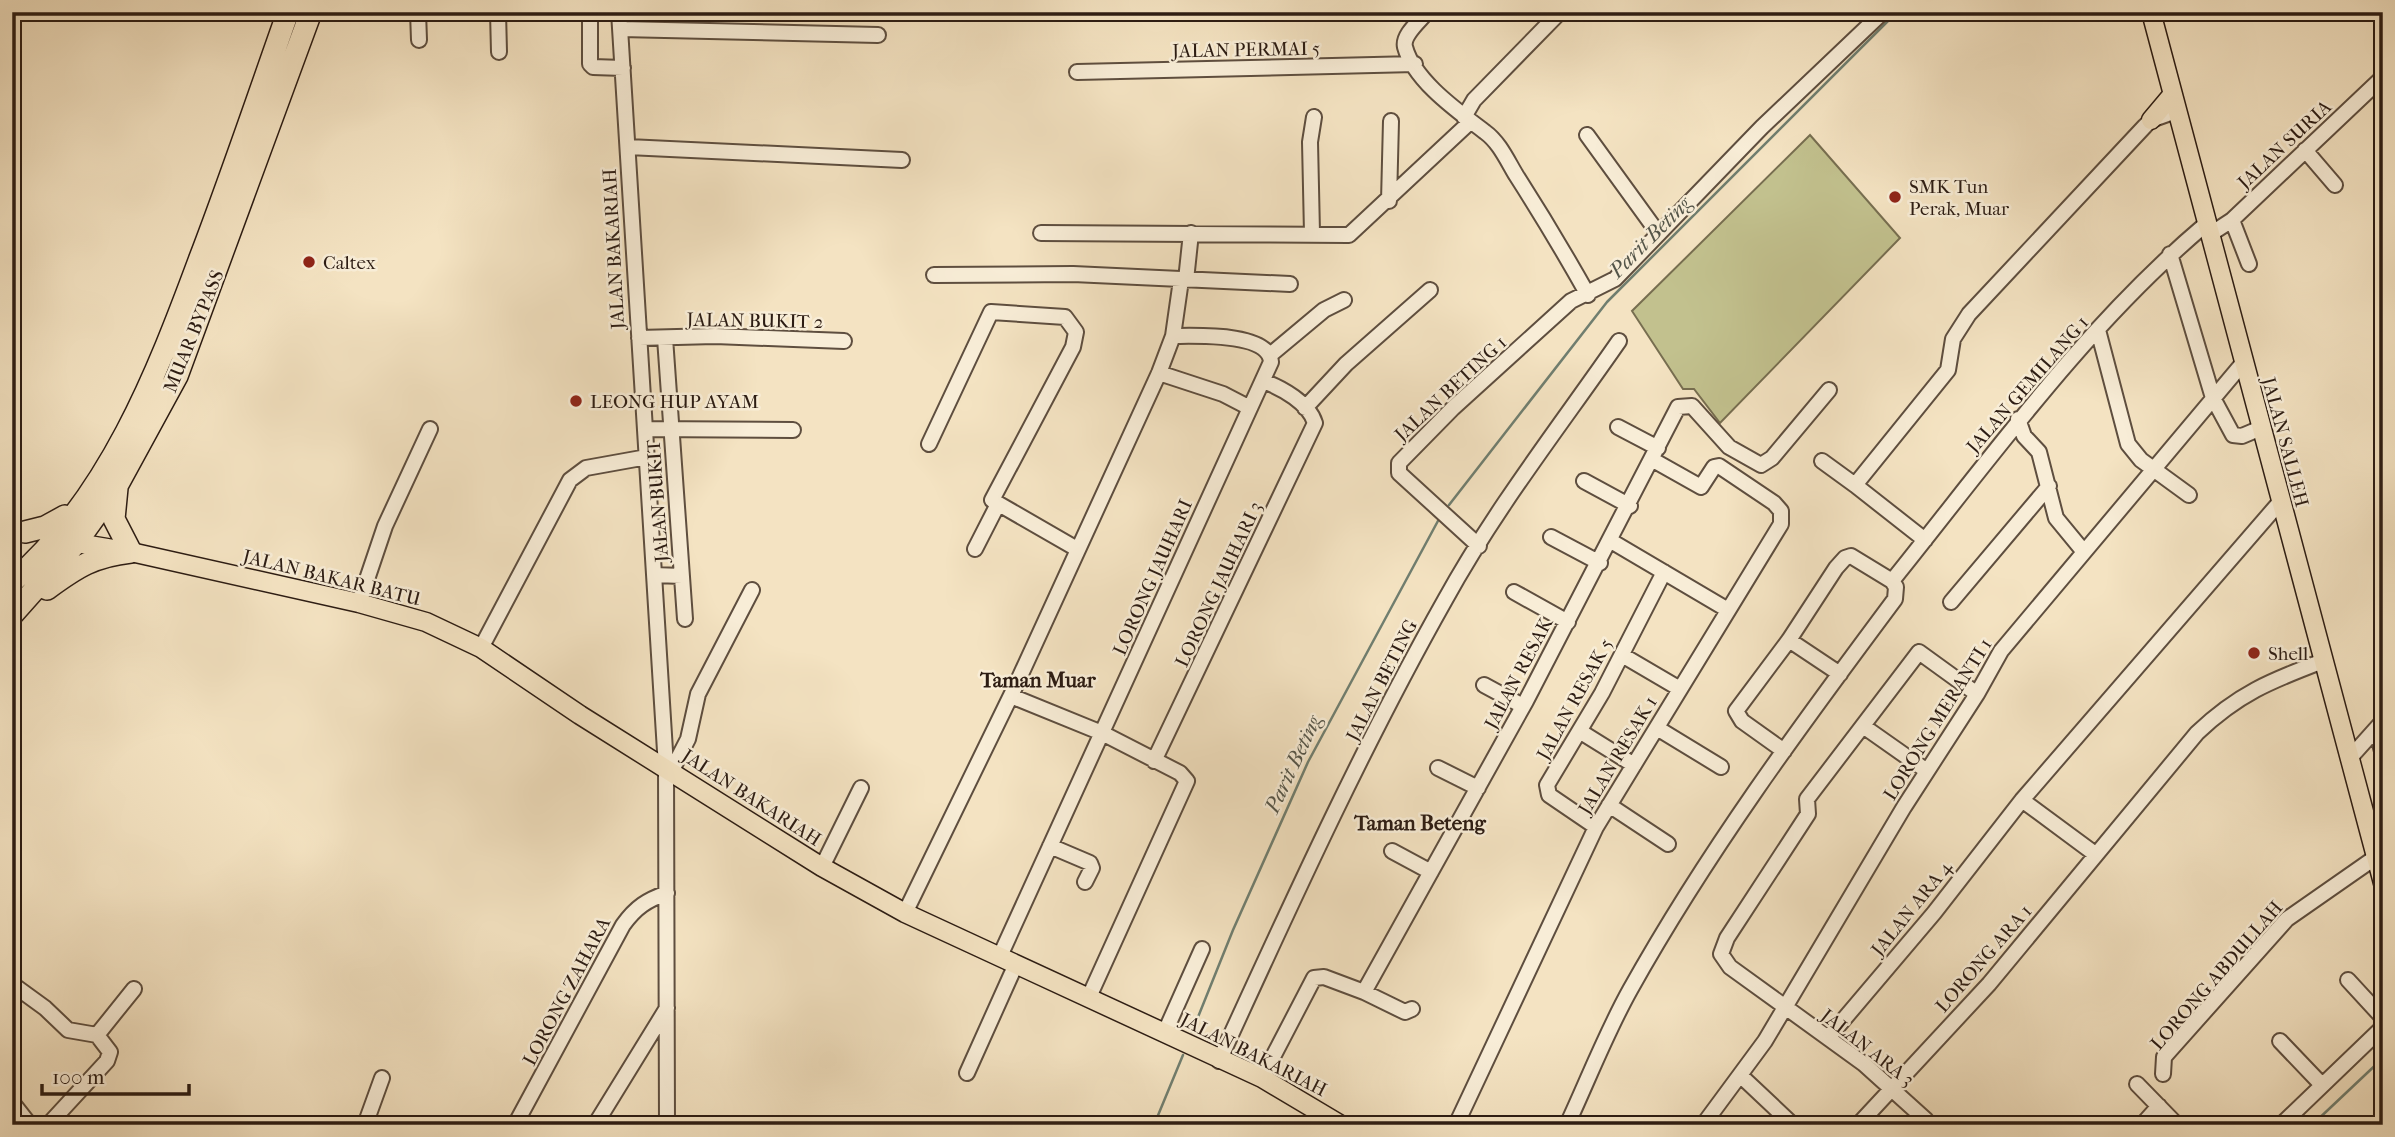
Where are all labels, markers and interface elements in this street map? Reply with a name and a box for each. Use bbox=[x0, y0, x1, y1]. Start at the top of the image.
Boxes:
street label: JALAN PERMAI 5 bbox=[1170, 38, 1320, 62]
street label: JALAN SURIA bbox=[2232, 95, 2337, 195]
street label: JALAN BAKARIAH bbox=[599, 168, 629, 332]
place label: SMK Tun Perak, Muar bbox=[1909, 176, 2010, 220]
marker: SMK Tun Perak, Muar bbox=[1887, 189, 1903, 205]
water label: Parit Beting bbox=[1604, 191, 1696, 283]
place label: Caltex bbox=[323, 252, 376, 274]
marker: Caltex bbox=[301, 254, 317, 270]
street label: MUAR BYPASS bbox=[159, 267, 229, 396]
street label: JALAN BUKIT 2 bbox=[684, 309, 824, 333]
street label: JALAN GEMILANG 1 bbox=[1961, 312, 2093, 459]
street label: JALAN BETING 1 bbox=[1389, 331, 1511, 447]
street label: JALAN SALLEH bbox=[2257, 373, 2313, 510]
place label: LEONG HUP AYAM bbox=[590, 391, 759, 413]
marker: LEONG HUP AYAM bbox=[568, 393, 584, 409]
street label: JALAN BUKIT bbox=[643, 439, 673, 565]
street label: LORONG JAUHARI bbox=[1109, 496, 1197, 659]
street label: LORONG JAUHARI 3 bbox=[1171, 498, 1267, 671]
street label: JALAN BAKAR BATU bbox=[239, 545, 423, 611]
street label: JALAN RESAK bbox=[1479, 613, 1558, 735]
street label: JALAN BETING bbox=[1341, 616, 1422, 747]
street label: JALAN RESAK 5 bbox=[1531, 635, 1617, 766]
street label: LORONG MERANTI 1 bbox=[1879, 635, 1997, 804]
place label: Shell bbox=[2268, 643, 2308, 665]
marker: Shell bbox=[2246, 645, 2262, 661]
district label: Taman Muar bbox=[979, 668, 1097, 692]
street label: JALAN RESAK 1 bbox=[1573, 692, 1662, 820]
water label: Parit Beting bbox=[1259, 710, 1326, 818]
street label: JALAN BAKARIAH bbox=[676, 744, 825, 851]
district label: Taman Beteng bbox=[1353, 811, 1486, 835]
street label: JALAN ARA 4 bbox=[1866, 856, 1957, 962]
street label: LORONG ABDULLAH bbox=[2146, 897, 2287, 1055]
street label: LORONG ARA 1 bbox=[1931, 900, 2036, 1017]
street label: LORONG ZAHARA bbox=[519, 913, 616, 1069]
street label: JALAN ARA 3 bbox=[1815, 1003, 1918, 1091]
street label: JALAN BAKARIAH bbox=[1175, 1008, 1330, 1101]
scale bar bbox=[42, 1053, 189, 1097]
text: 100 m bbox=[52, 1065, 105, 1089]

